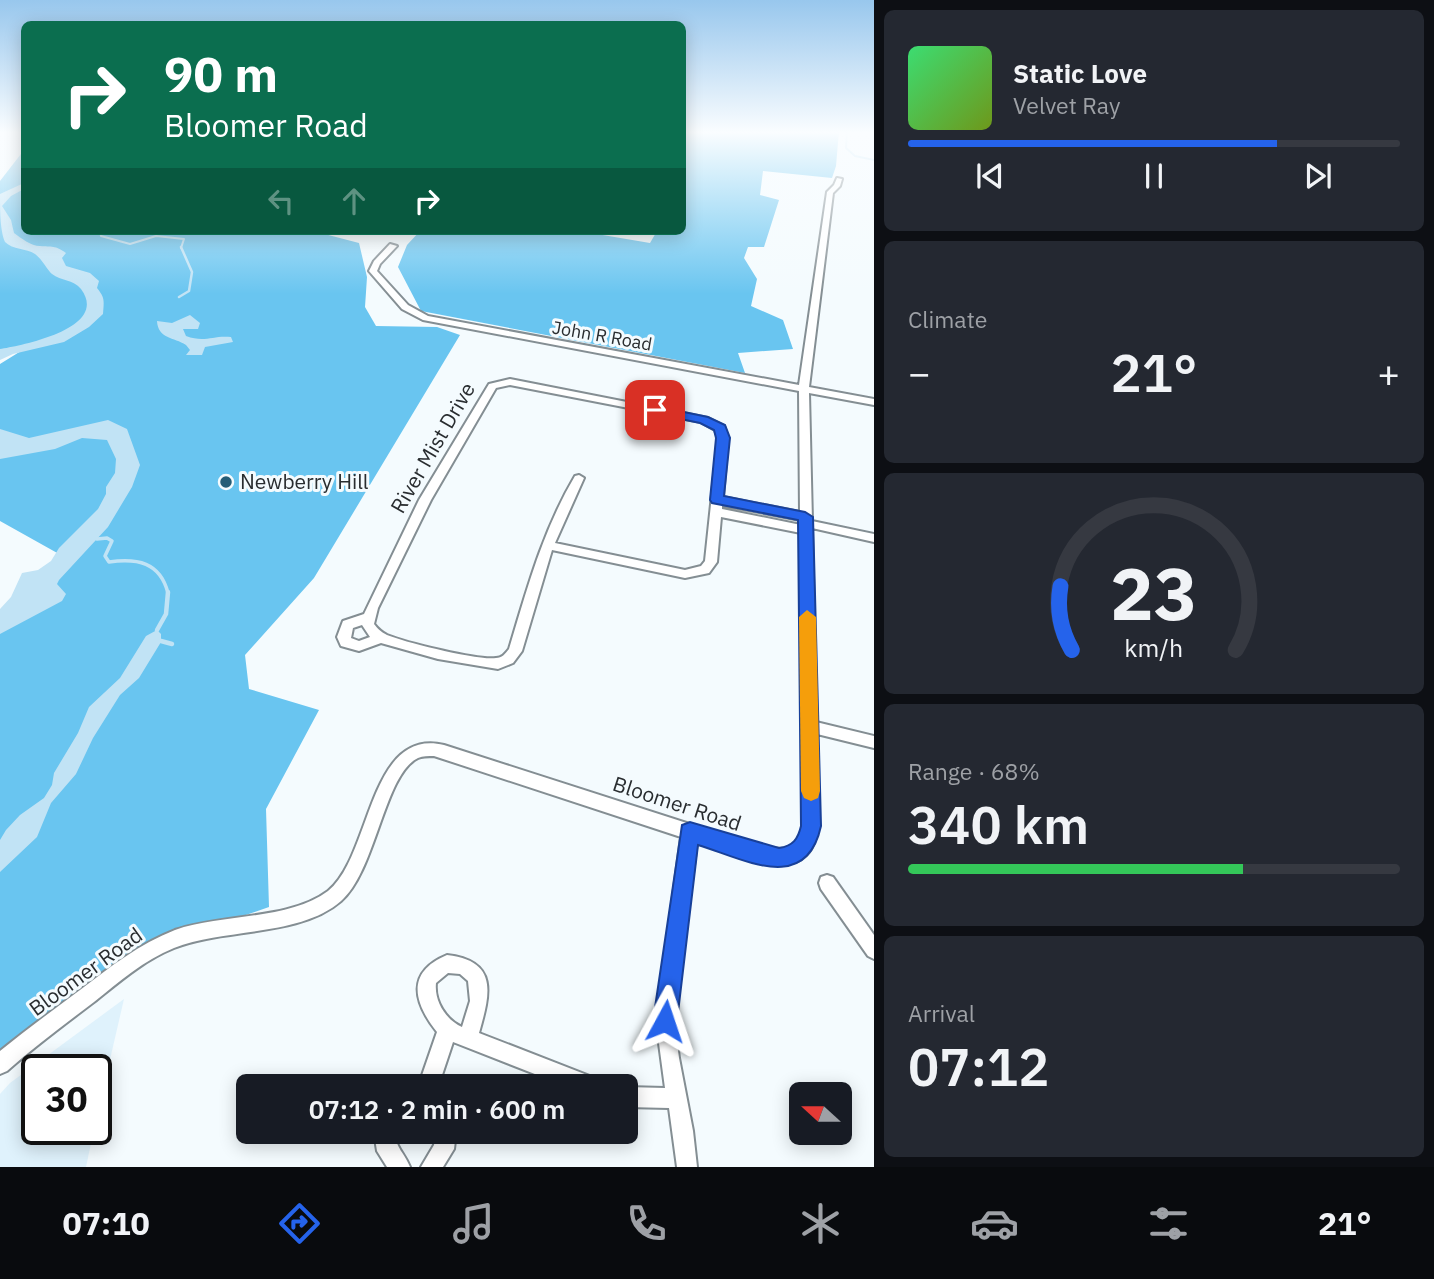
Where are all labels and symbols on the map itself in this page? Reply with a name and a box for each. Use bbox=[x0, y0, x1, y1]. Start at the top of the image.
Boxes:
street label: John R Road bbox=[550, 315, 654, 356]
street label: River Mist Drive bbox=[383, 377, 481, 518]
pin bbox=[625, 380, 685, 440]
place label: Newberry Hill bbox=[240, 467, 369, 495]
marker: Newberry Hill bbox=[218, 474, 234, 490]
street label: Bloomer Road bbox=[609, 769, 745, 837]
street label: Bloomer Road bbox=[23, 921, 148, 1022]
position arrow bbox=[628, 984, 702, 1058]
speed limit sign: 30 bbox=[21, 1054, 112, 1145]
north arrow bbox=[789, 1082, 852, 1144]

